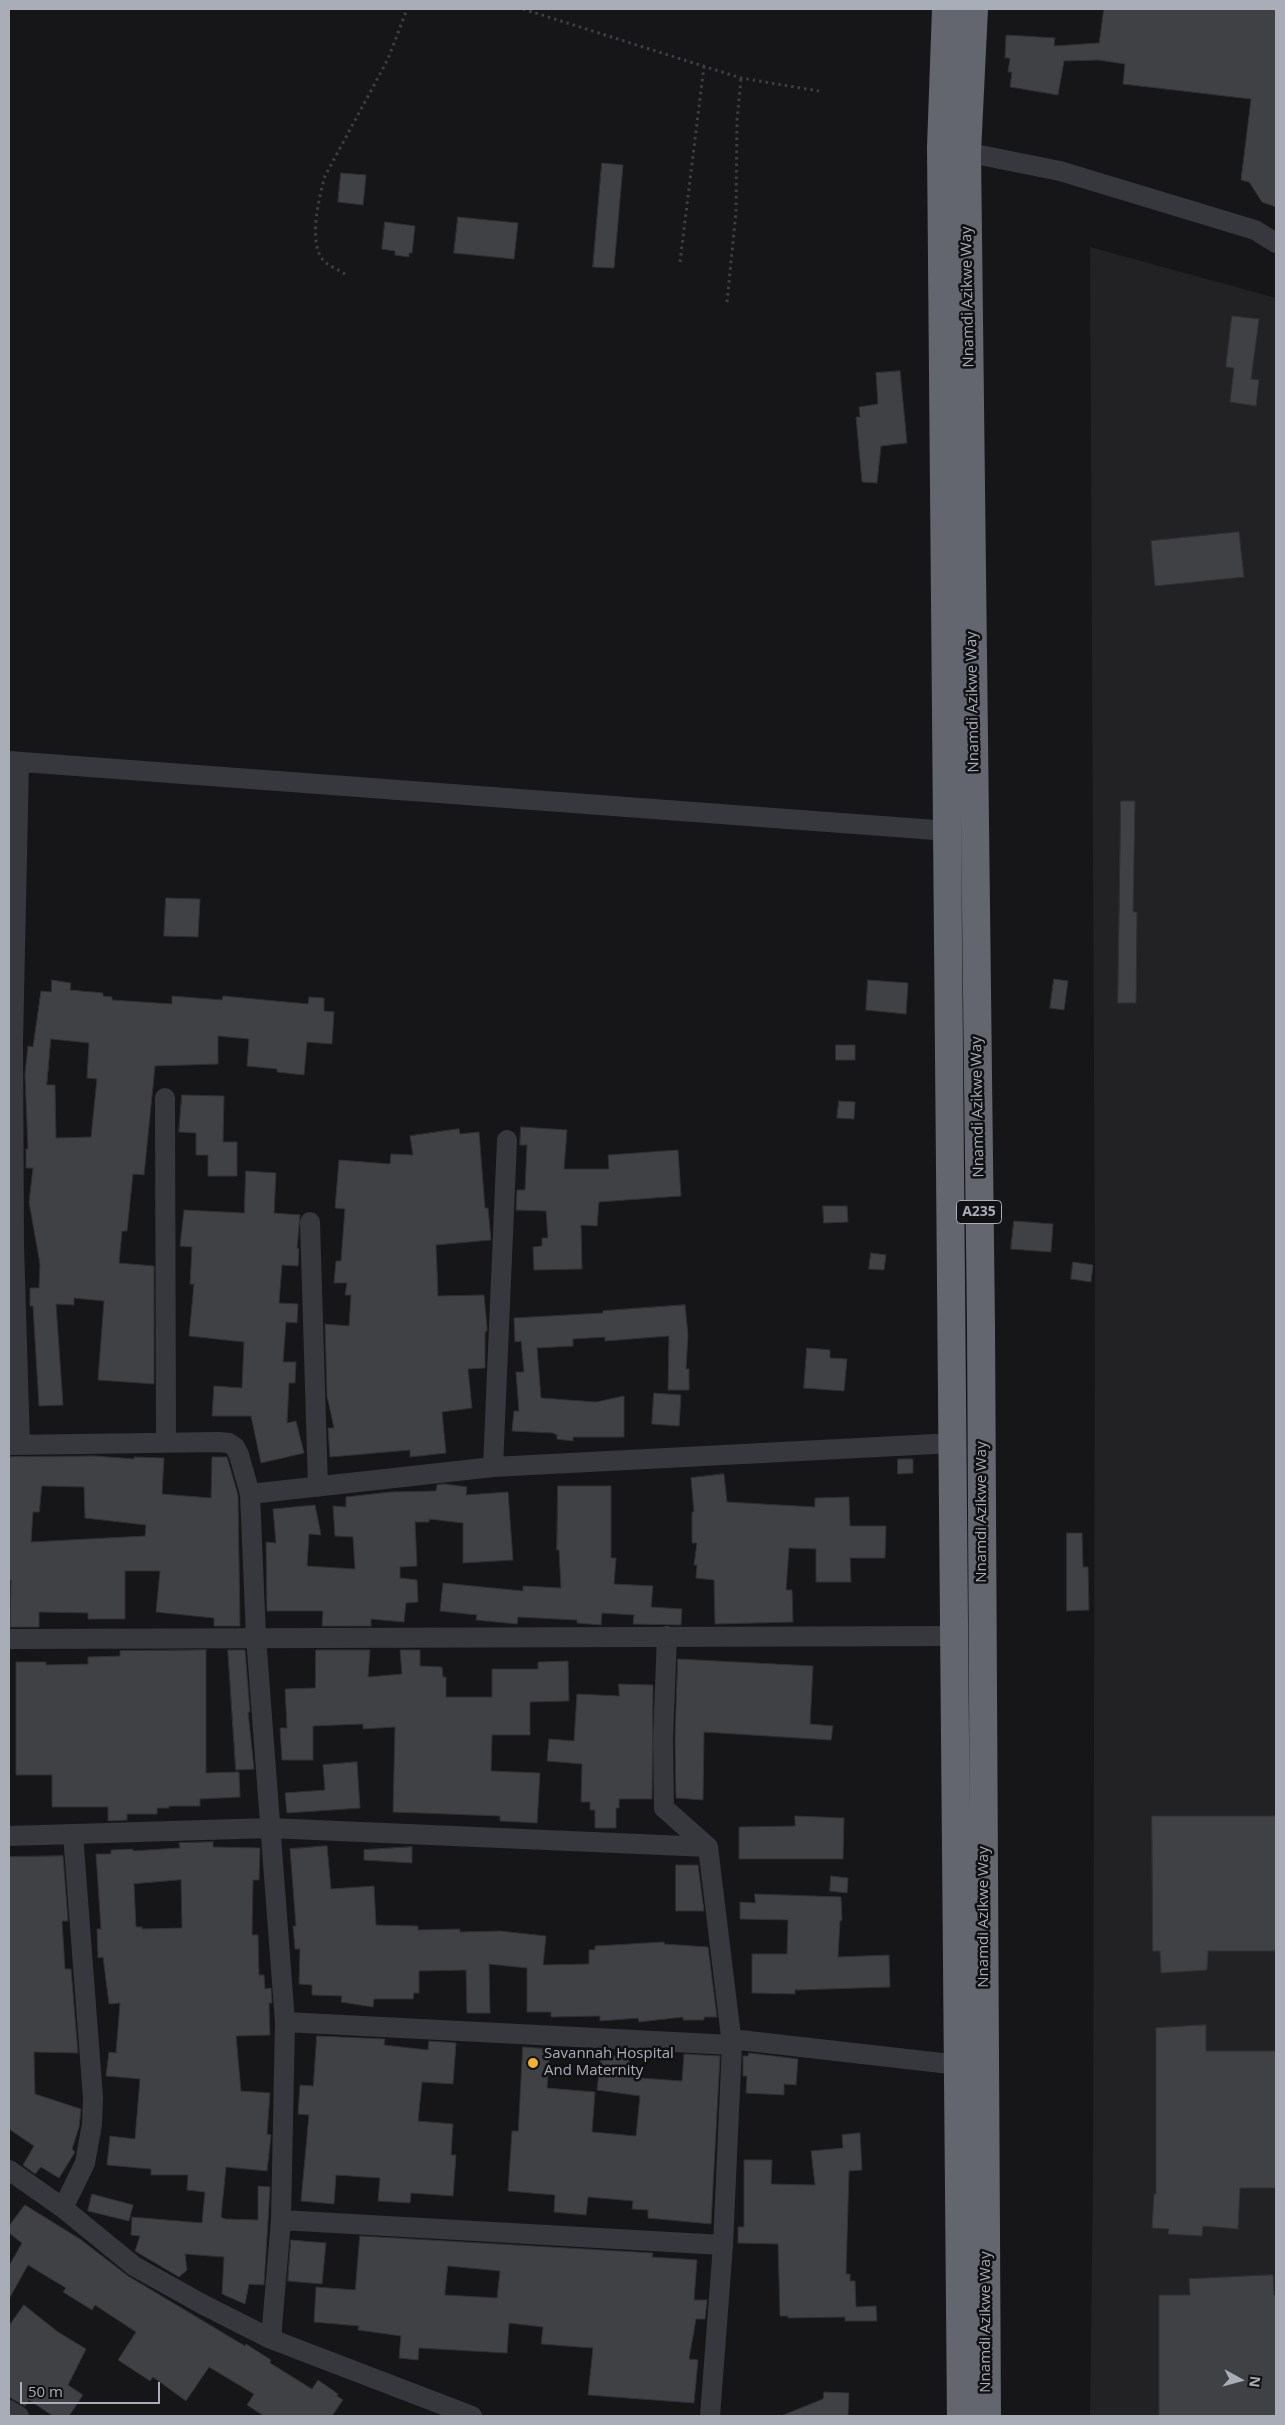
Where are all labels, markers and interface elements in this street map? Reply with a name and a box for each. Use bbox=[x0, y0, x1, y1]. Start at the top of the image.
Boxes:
street label: Nnamdi Azikwe Way bbox=[958, 226, 978, 368]
street label: Nnamdi Azikwe Way bbox=[963, 631, 983, 773]
street label: Nnamdi Azikwe Way bbox=[968, 1036, 988, 1178]
road number: A235 bbox=[956, 1200, 1002, 1224]
street label: Nnamdi Azikwe Way bbox=[973, 1441, 991, 1583]
street label: Nnamdi Azikwe Way bbox=[975, 1846, 993, 1988]
place label: Savannah Hospital And Maternity bbox=[544, 2045, 674, 2080]
marker: Savannah Hospital And Maternity bbox=[526, 2056, 540, 2070]
street label: Nnamdi Azikwe Way bbox=[977, 2251, 995, 2393]
north arrow bbox=[1215, 2355, 1265, 2405]
scale bar bbox=[22, 2372, 162, 2404]
text: N bbox=[1245, 2375, 1266, 2389]
text: 50 m bbox=[28, 2381, 63, 2401]

